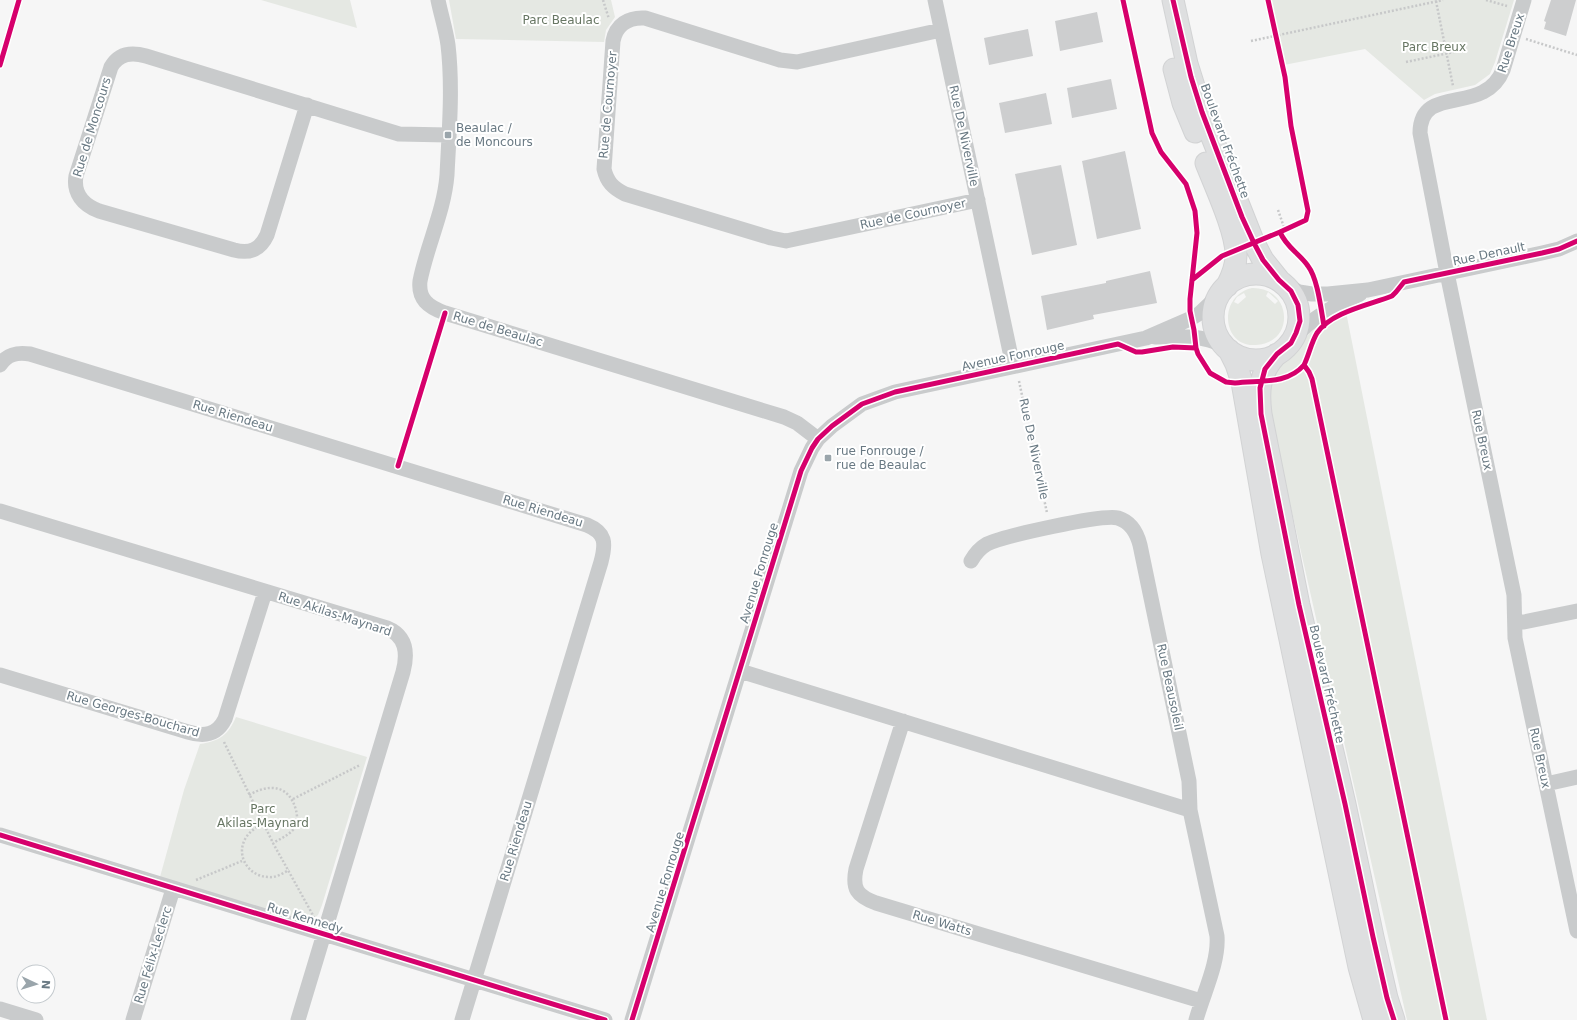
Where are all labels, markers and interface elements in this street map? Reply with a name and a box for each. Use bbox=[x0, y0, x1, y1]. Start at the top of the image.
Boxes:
street label: Rue Breux bbox=[1495, 12, 1527, 74]
park label: Parc Beaulac bbox=[523, 13, 600, 27]
park label: Parc Breux bbox=[1402, 40, 1466, 54]
street label: Rue de Cournoyer bbox=[596, 51, 620, 159]
street label: Rue de Moncours bbox=[70, 75, 114, 179]
street label: Boulevard Fréchette bbox=[1198, 82, 1252, 200]
street label: Rue De Niverville bbox=[946, 84, 982, 188]
place label: Beaulac / de Moncours bbox=[456, 121, 533, 149]
marker: Beaulac / de Moncours bbox=[443, 130, 453, 140]
street label: Rue de Cournoyer bbox=[859, 196, 967, 232]
street label: Rue Denault bbox=[1451, 239, 1527, 269]
street label: Rue de Beaulac bbox=[451, 309, 545, 349]
street label: Avenue Fonrouge bbox=[960, 338, 1066, 374]
street label: Rue Riendeau bbox=[191, 397, 275, 435]
street label: Rue De Niverville bbox=[1016, 397, 1052, 501]
street label: Rue Breux bbox=[1469, 408, 1495, 472]
place label: rue Fonrouge / rue de Beaulac bbox=[836, 444, 926, 472]
marker: rue Fonrouge / rue de Beaulac bbox=[823, 453, 833, 463]
street label: Rue Riendeau bbox=[501, 492, 585, 530]
street label: Avenue Fonrouge bbox=[737, 521, 781, 625]
street label: Rue Akilas-Maynard bbox=[276, 589, 394, 639]
street label: Boulevard Fréchette bbox=[1307, 623, 1347, 745]
street label: Rue Beausoleil bbox=[1154, 642, 1186, 732]
street label: Rue Georges-Bouchard bbox=[65, 688, 201, 740]
street label: Rue Breux bbox=[1527, 726, 1553, 790]
street label: Rue Riendeau bbox=[497, 799, 535, 883]
park label: Parc Akilas-Maynard bbox=[217, 802, 309, 830]
street label: Avenue Fonrouge bbox=[643, 830, 687, 934]
street label: Rue Kennedy bbox=[265, 900, 345, 936]
street label: Rue Félix-Leclerc bbox=[132, 905, 174, 1005]
street label: Rue Watts bbox=[911, 907, 973, 939]
north arrow bbox=[16, 964, 56, 1004]
text: N bbox=[39, 980, 52, 990]

